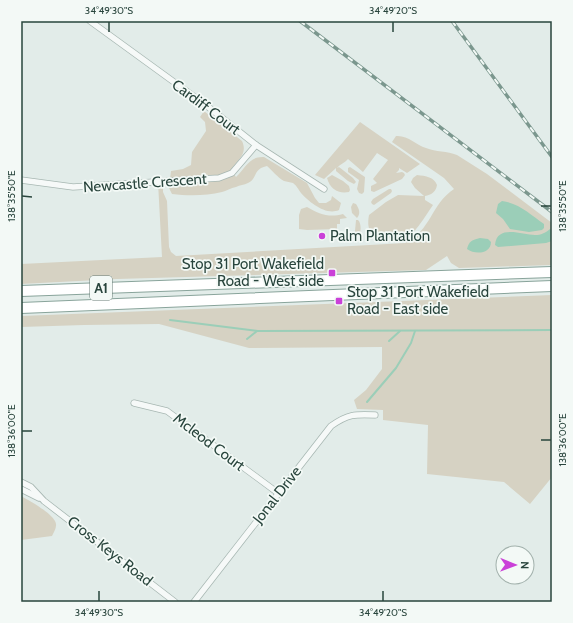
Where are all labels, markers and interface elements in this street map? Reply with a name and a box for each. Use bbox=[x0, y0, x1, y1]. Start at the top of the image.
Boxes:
text: 34°49'30"S bbox=[85, 4, 133, 17]
text: 34°49'20"S bbox=[369, 4, 417, 17]
street label: Cardiff Court bbox=[168, 76, 244, 138]
text: 138°35'50"E bbox=[5, 170, 18, 222]
street label: Newcastle Crescent bbox=[83, 170, 207, 196]
text: 138°35'50"E bbox=[556, 180, 569, 232]
place label: Palm Plantation bbox=[330, 227, 430, 245]
marker: Palm Plantation bbox=[317, 231, 327, 241]
place label: Stop 31 Port Wakefield Road - West side bbox=[182, 255, 324, 290]
marker: Stop 31 Port Wakefield Road - West side bbox=[327, 268, 337, 278]
road number: A1 bbox=[90, 276, 112, 300]
place label: Stop 31 Port Wakefield Road - East side bbox=[347, 283, 489, 318]
marker: Stop 31 Port Wakefield Road - East side bbox=[334, 296, 344, 306]
text: 138°36'00"E bbox=[5, 404, 18, 458]
street label: Mcleod Court bbox=[170, 409, 248, 475]
text: 138°36'00"E bbox=[556, 413, 569, 467]
street label: Jonal Drive bbox=[248, 462, 305, 528]
street label: Cross Keys Road bbox=[64, 512, 156, 590]
north arrow bbox=[495, 545, 535, 585]
text: N bbox=[518, 561, 532, 569]
text: 34°49'30"S bbox=[75, 606, 123, 619]
text: 34°49'20"S bbox=[359, 606, 407, 619]

